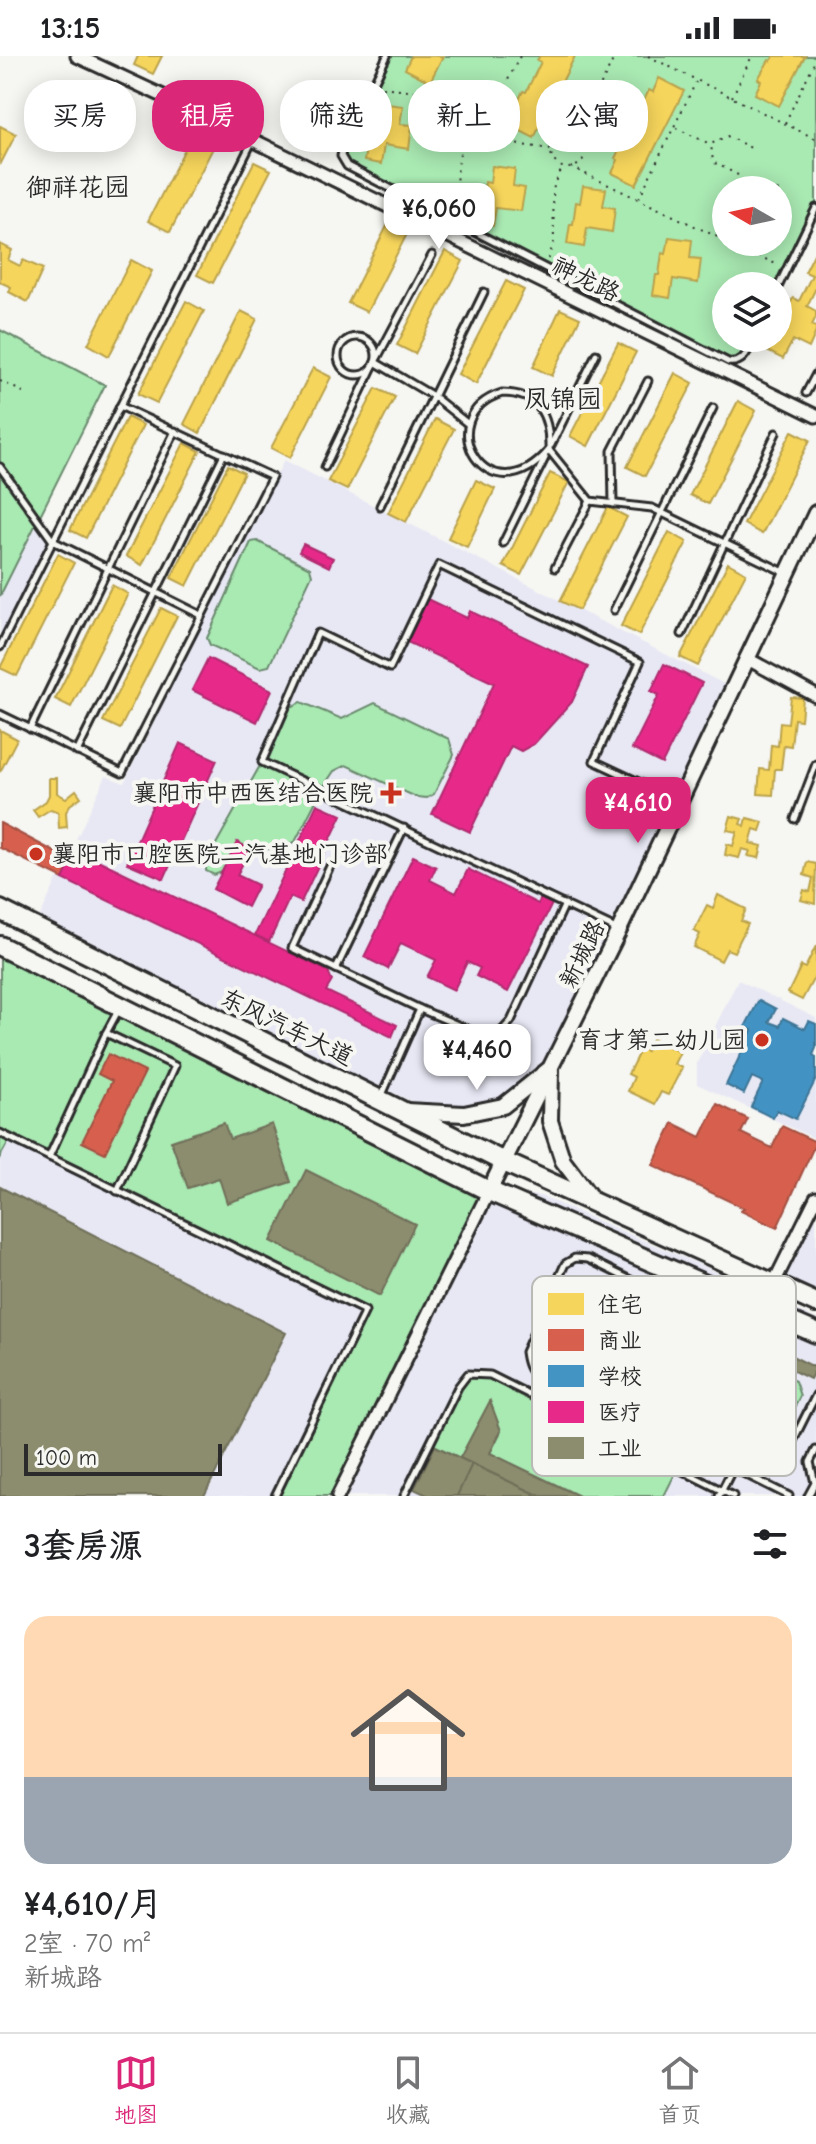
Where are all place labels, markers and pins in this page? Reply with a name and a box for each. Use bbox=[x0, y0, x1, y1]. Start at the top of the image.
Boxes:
pin: ¥6,060 bbox=[374, 183, 504, 251]
pin: ¥4,610 bbox=[573, 777, 703, 845]
place label: 襄阳市中西医结合医院 bbox=[133, 779, 373, 807]
marker: 襄阳市中西医结合医院 bbox=[380, 782, 402, 804]
place label: 襄阳市口腔医院二汽基地门诊部 bbox=[52, 840, 388, 868]
marker: 襄阳市口腔医院二汽基地门诊部 bbox=[27, 845, 45, 863]
pin: ¥4,460 bbox=[412, 1024, 542, 1092]
place label: 育才第二幼儿园 bbox=[578, 1026, 746, 1054]
marker: 育才第二幼儿园 bbox=[753, 1031, 771, 1049]

